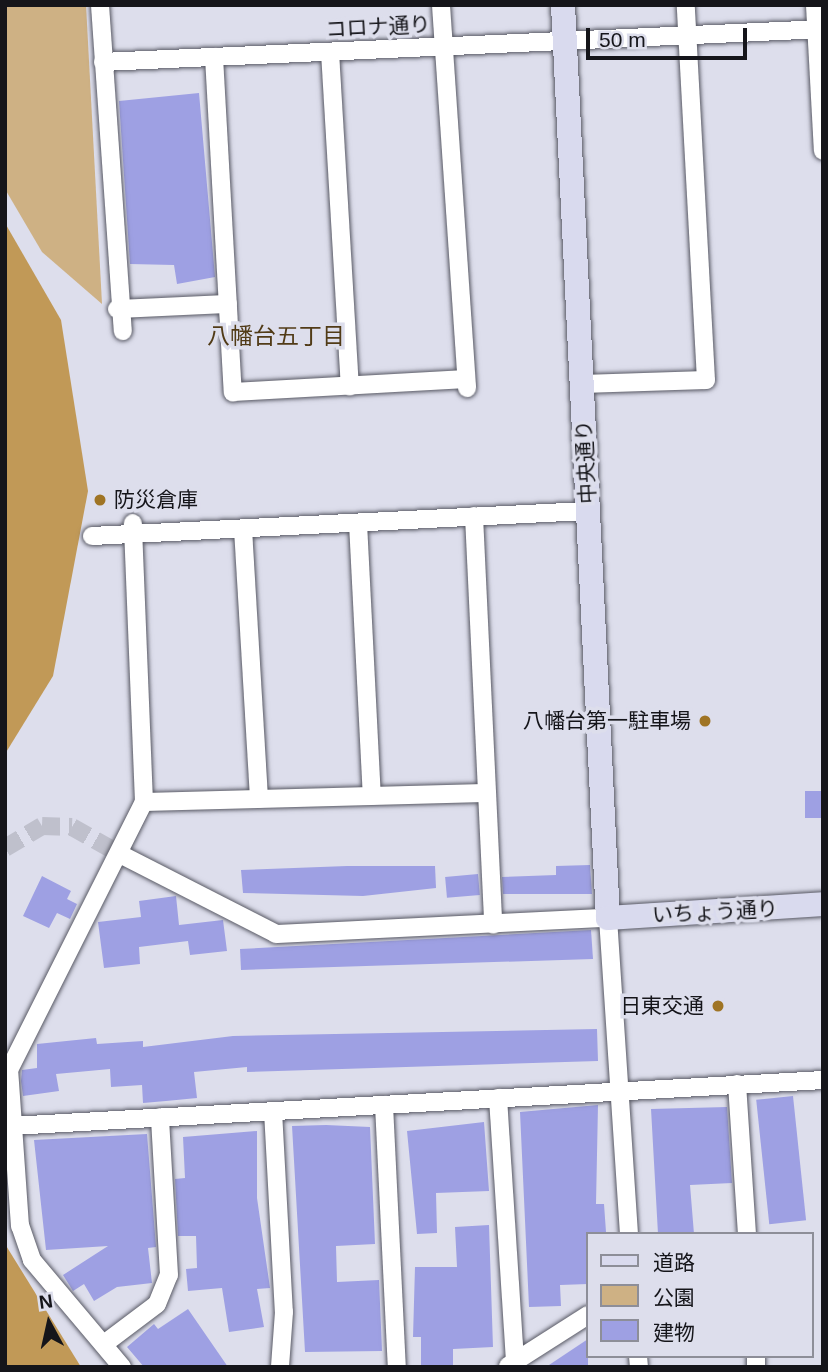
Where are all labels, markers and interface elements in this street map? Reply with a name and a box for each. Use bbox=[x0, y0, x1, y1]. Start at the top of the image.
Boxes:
street label: コロナ通り bbox=[325, 12, 431, 42]
scale bar bbox=[590, 14, 751, 58]
text: 50 m bbox=[599, 28, 646, 51]
district label: 八幡台五丁目 bbox=[207, 322, 345, 350]
street label: 中央通り bbox=[571, 419, 601, 505]
place label: 防災倉庫 bbox=[114, 487, 198, 513]
marker: 防災倉庫 bbox=[92, 492, 108, 508]
place label: 八幡台第一駐車場 bbox=[523, 708, 691, 734]
marker: 八幡台第一駐車場 bbox=[697, 713, 713, 729]
street label: いちょう通り bbox=[651, 896, 779, 928]
place label: 日東交通 bbox=[620, 993, 704, 1019]
marker: 日東交通 bbox=[710, 998, 726, 1014]
legend bbox=[586, 1232, 814, 1358]
text: 道路 bbox=[653, 1251, 695, 1274]
text: 公園 bbox=[653, 1286, 695, 1309]
north arrow bbox=[14, 1288, 84, 1358]
text: N bbox=[38, 1290, 54, 1313]
text: 建物 bbox=[653, 1321, 695, 1344]

